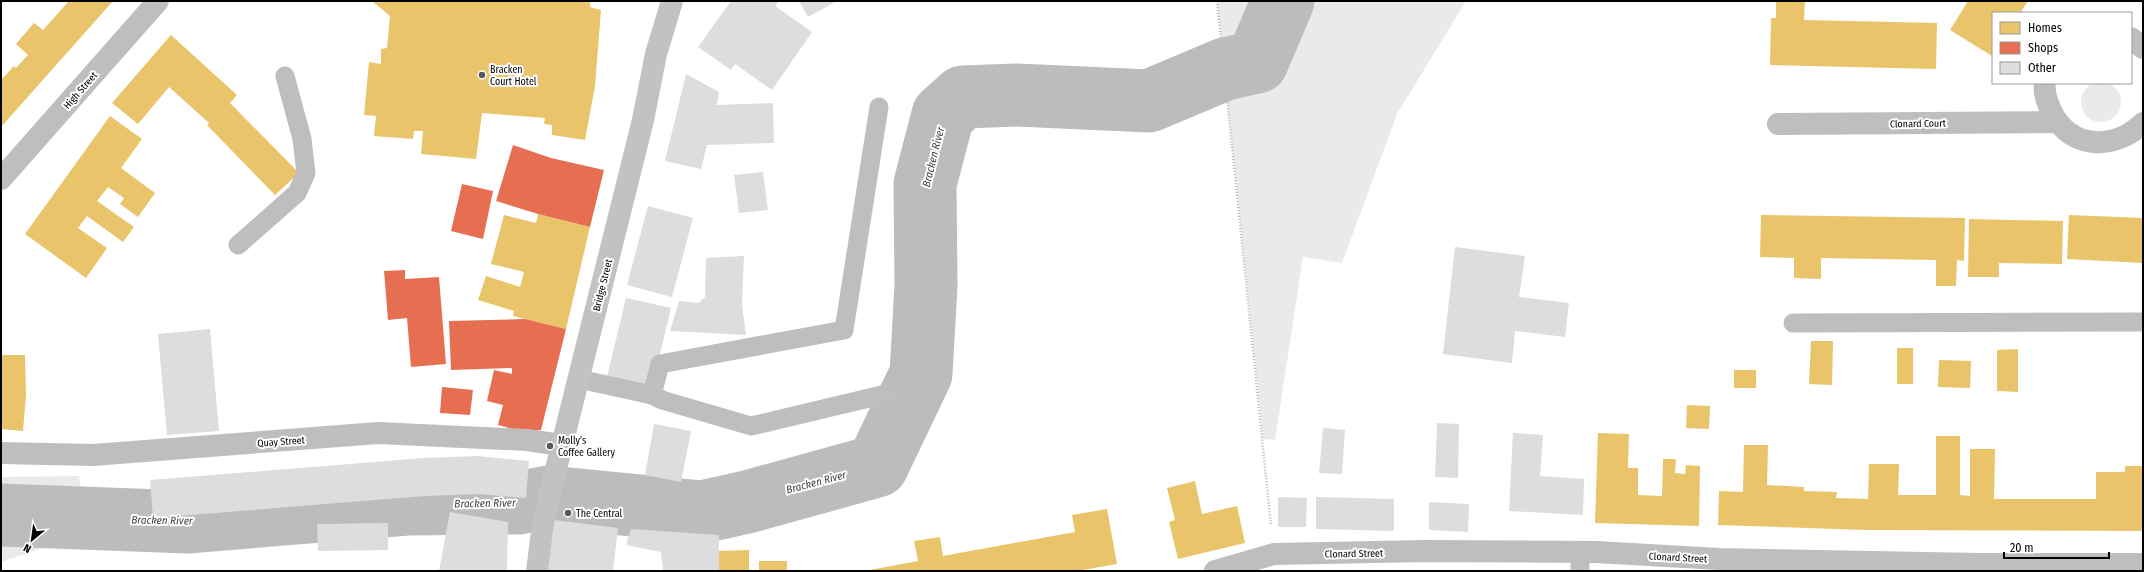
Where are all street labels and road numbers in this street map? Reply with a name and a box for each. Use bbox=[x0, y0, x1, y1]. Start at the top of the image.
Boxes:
street label: High Street bbox=[61, 69, 101, 112]
street label: Clonard Court bbox=[1890, 117, 1947, 130]
street label: Bridge Street bbox=[591, 257, 615, 313]
street label: Quay Street bbox=[257, 434, 306, 450]
street label: Clonard Street bbox=[1325, 547, 1384, 561]
street label: Clonard Street bbox=[1648, 550, 1708, 566]

